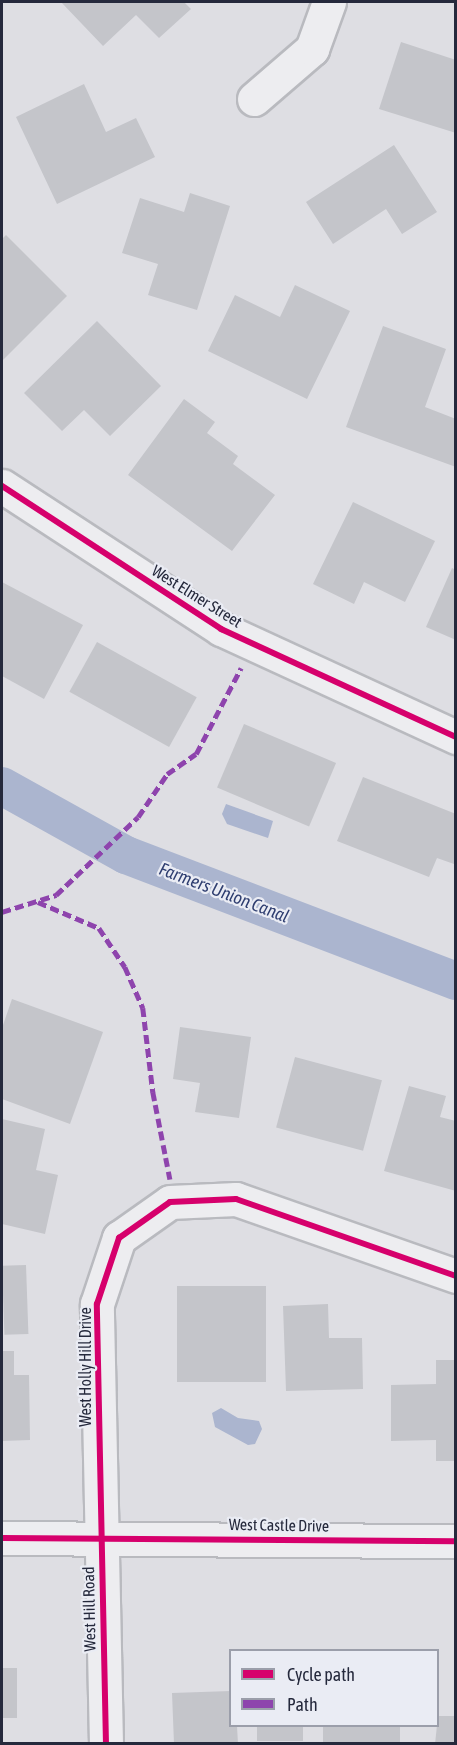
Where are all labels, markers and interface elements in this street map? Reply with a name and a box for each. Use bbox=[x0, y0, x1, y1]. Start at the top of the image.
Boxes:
street label: West Elmer Street bbox=[148, 561, 246, 631]
water label: Farmers Union Canal bbox=[156, 858, 292, 928]
street label: West Holly Hill Drive bbox=[75, 1307, 95, 1427]
street label: West Castle Drive bbox=[229, 1515, 329, 1535]
street label: West Hill Road bbox=[79, 1566, 99, 1652]
legend bbox=[229, 1649, 439, 1727]
text: Cycle path bbox=[287, 1664, 355, 1685]
text: Path bbox=[287, 1694, 318, 1715]

